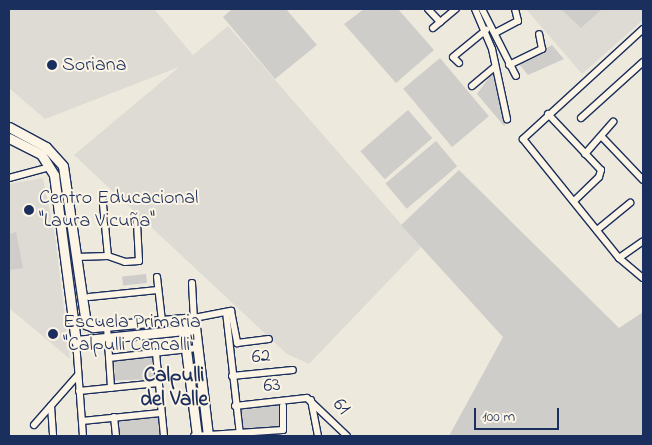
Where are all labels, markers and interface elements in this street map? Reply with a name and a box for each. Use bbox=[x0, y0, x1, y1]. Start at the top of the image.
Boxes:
place label: Soriana bbox=[62, 53, 126, 77]
marker: Soriana bbox=[46, 59, 58, 71]
place label: Centro Educacional "Laura Vicuña" bbox=[39, 186, 198, 233]
marker: Centro Educacional "Laura Vicuña" bbox=[23, 204, 35, 216]
place label: Escuela Primaria "Calpulli Cencalli" bbox=[63, 310, 201, 357]
marker: Escuela Primaria "Calpulli Cencalli" bbox=[47, 328, 59, 340]
street label: 62 bbox=[250, 344, 272, 370]
district label: Calpulli del Valle bbox=[140, 363, 208, 413]
street label: 63 bbox=[262, 373, 282, 399]
street label: 61 bbox=[327, 393, 355, 421]
scale bar bbox=[477, 398, 562, 430]
text: 100 m bbox=[482, 406, 515, 428]

